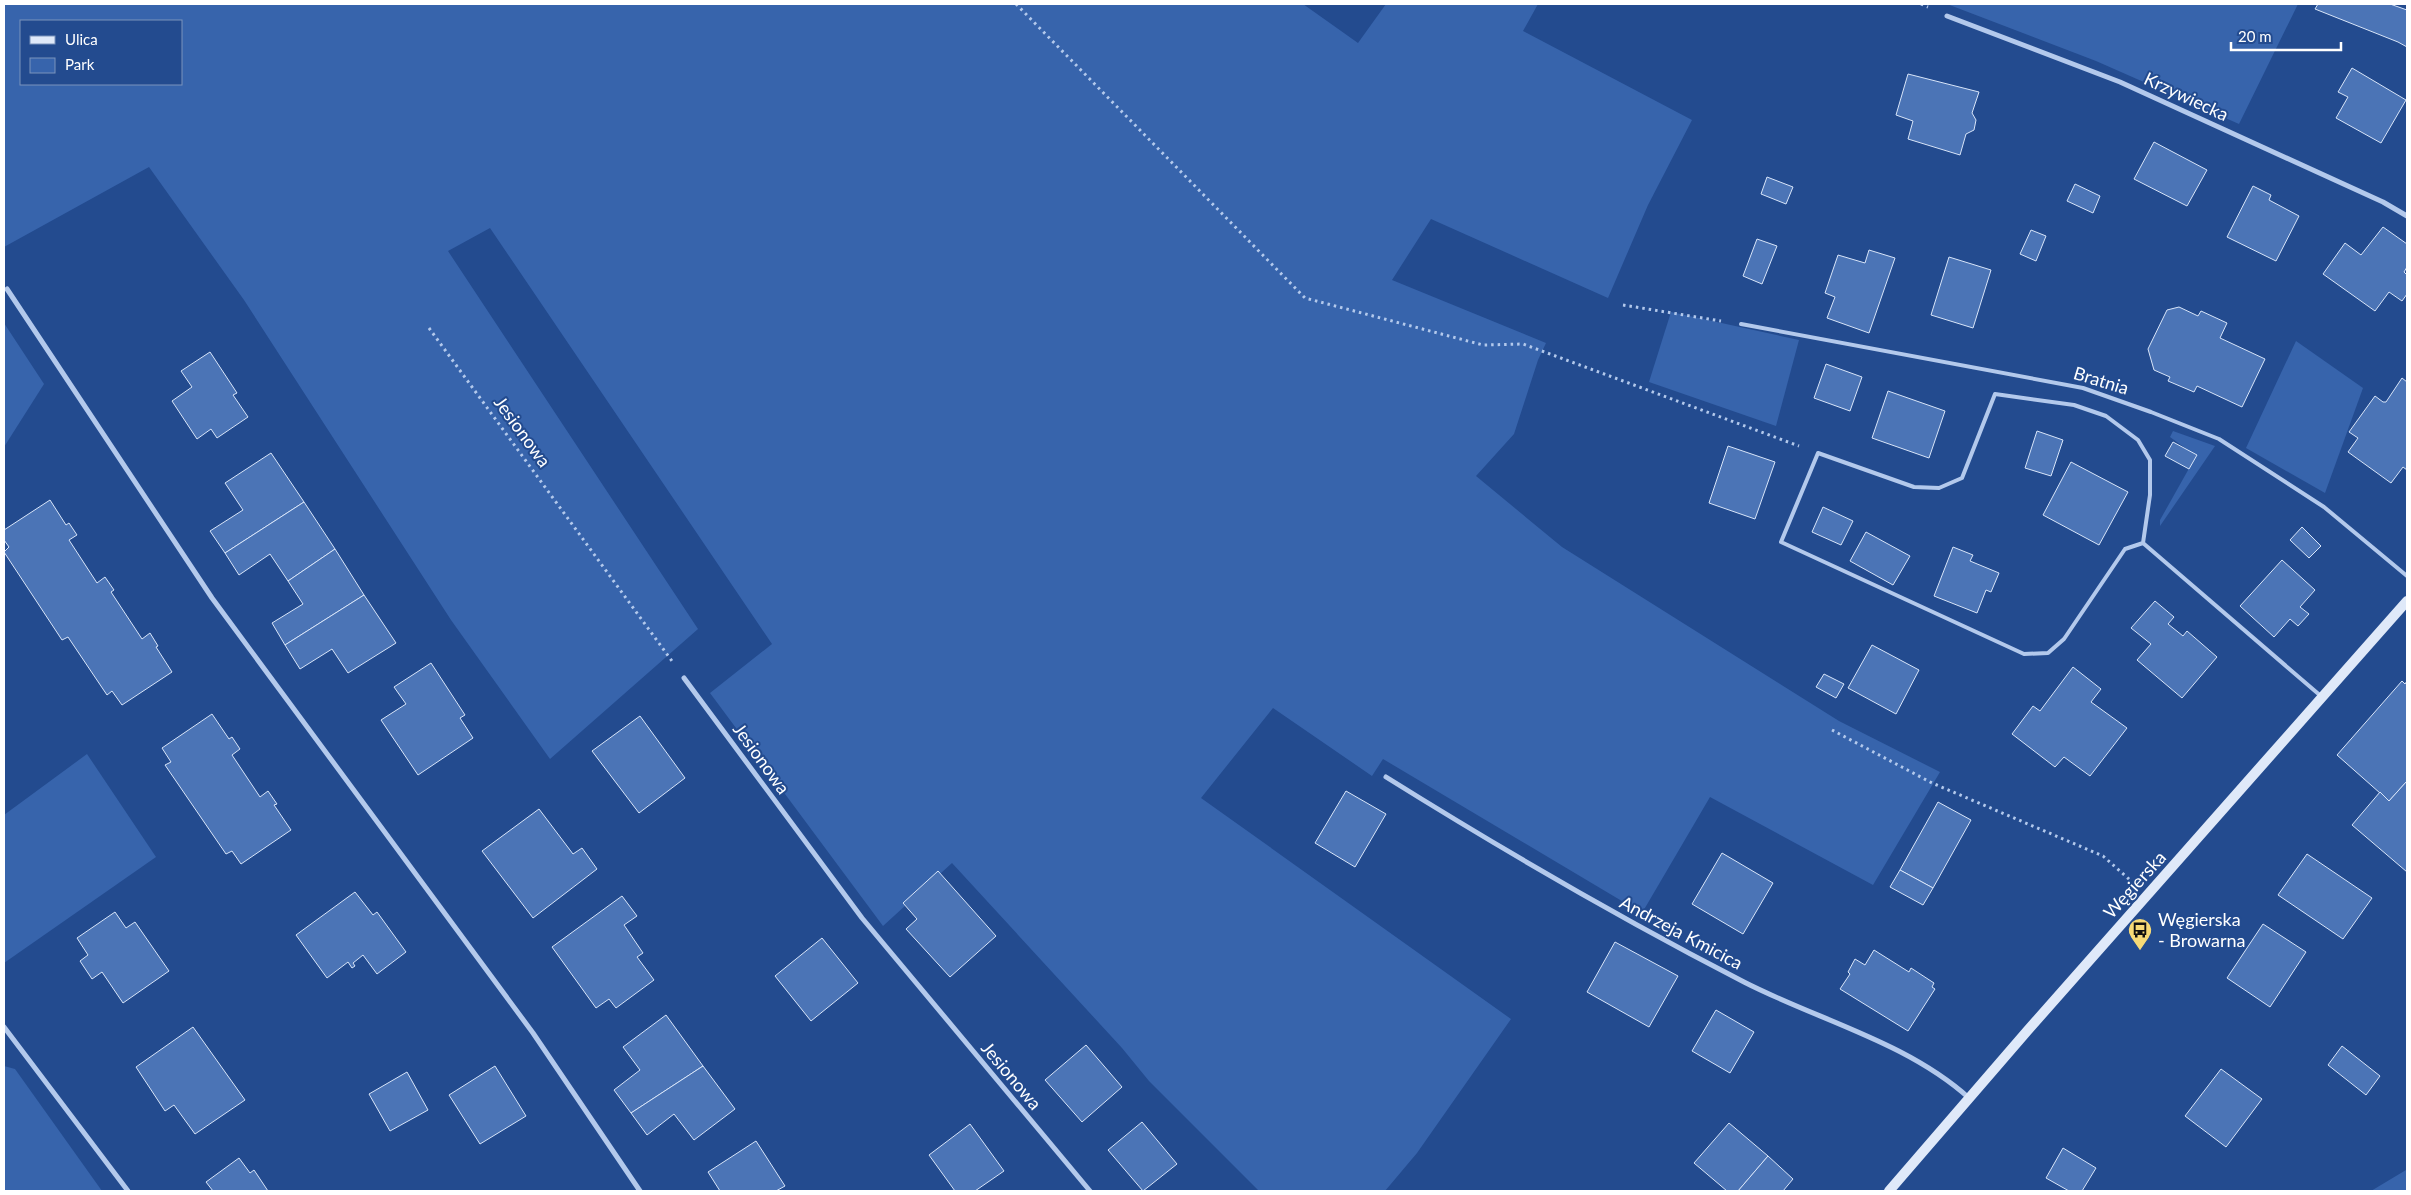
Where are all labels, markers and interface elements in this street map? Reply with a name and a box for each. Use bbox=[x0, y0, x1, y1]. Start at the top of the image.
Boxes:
legend bbox=[20, 20, 182, 85]
scale bar bbox=[2231, 20, 2341, 52]
text: 20 m bbox=[2238, 27, 2272, 45]
text: Ulica bbox=[65, 30, 98, 48]
text: Park bbox=[65, 55, 95, 73]
street label: Krzywiecka bbox=[2141, 67, 2232, 125]
street label: Bratnia bbox=[2071, 361, 2132, 399]
street label: Jesionowa bbox=[490, 392, 556, 471]
street label: Jesionowa bbox=[729, 719, 795, 798]
street label: Węgierska bbox=[2098, 846, 2170, 922]
street label: Andrzeja Kmicica bbox=[1616, 891, 1747, 974]
place label: Węgierska - Browarna bbox=[2158, 908, 2246, 951]
bus stop icon: Węgierska - Browarna bbox=[2127, 917, 2153, 951]
street label: Jesionowa bbox=[977, 1037, 1047, 1114]

